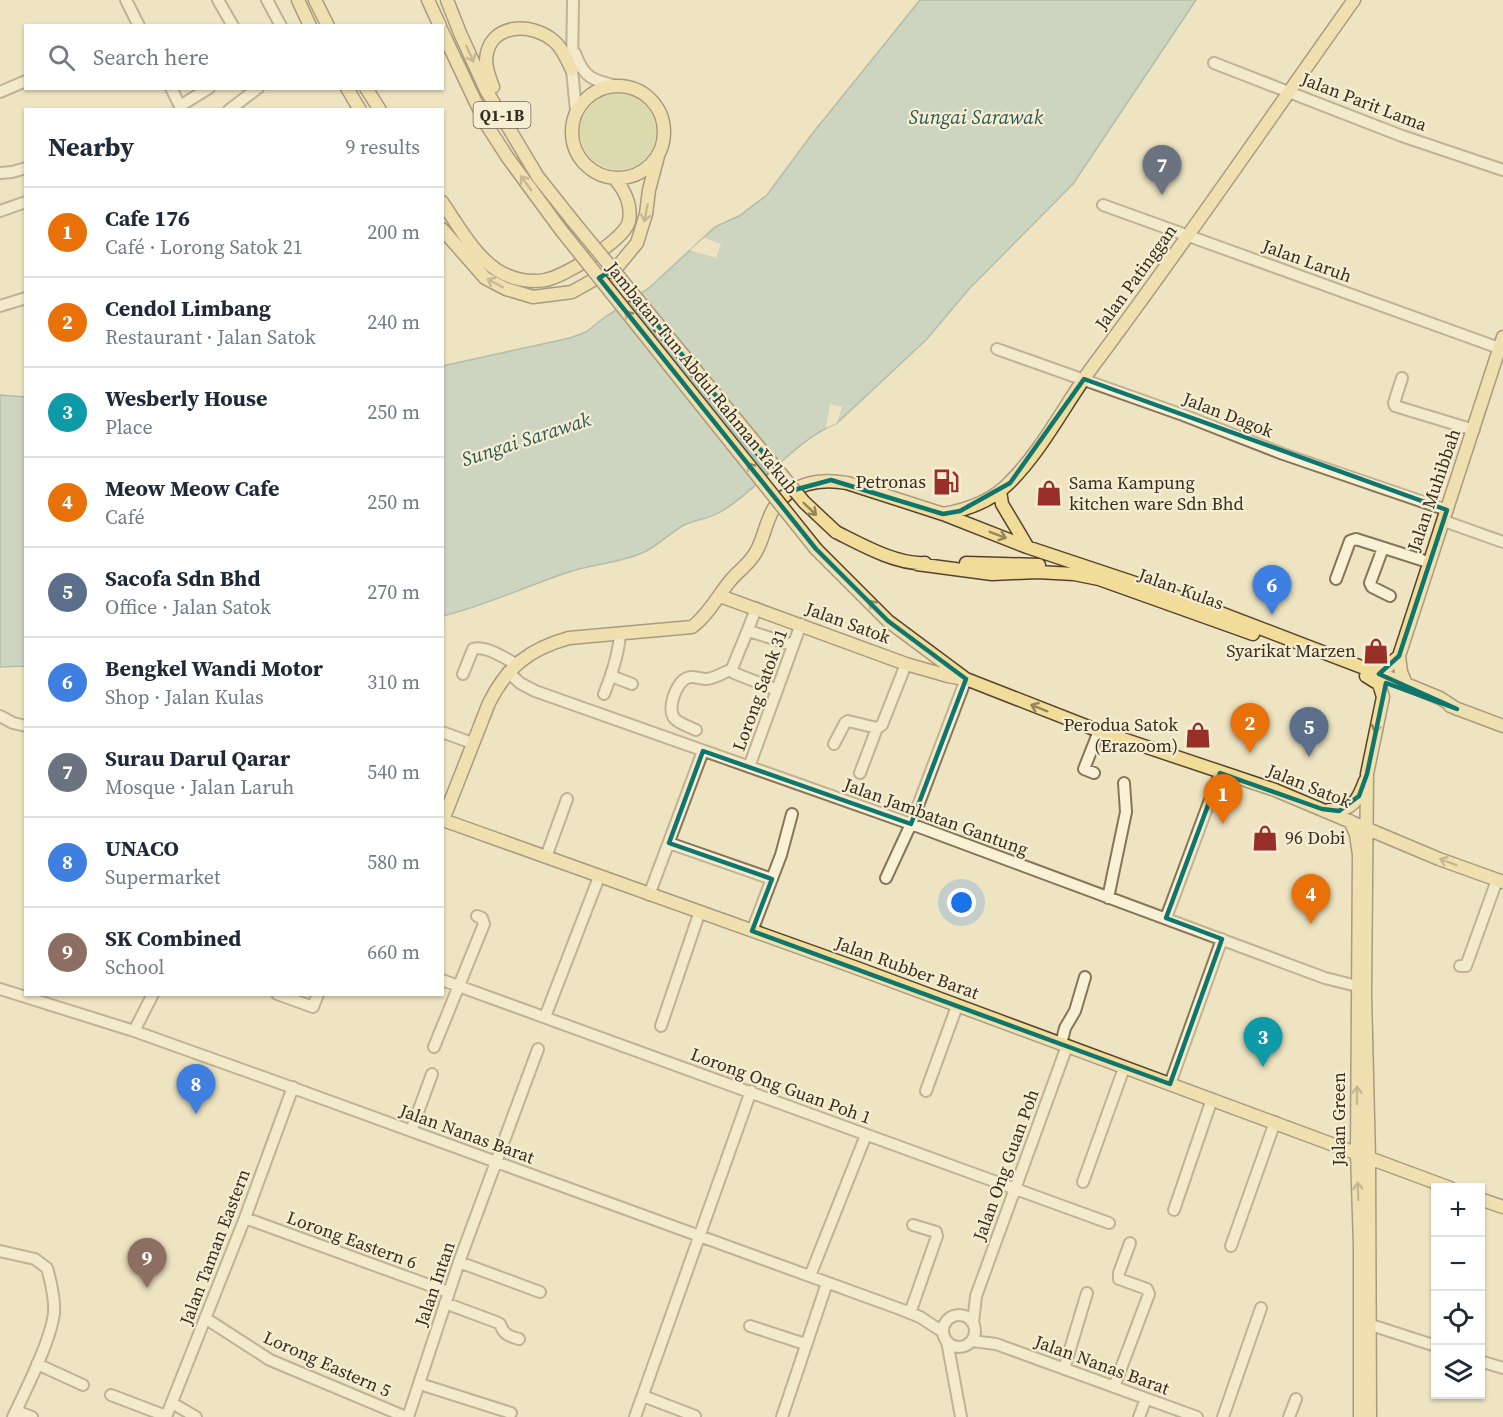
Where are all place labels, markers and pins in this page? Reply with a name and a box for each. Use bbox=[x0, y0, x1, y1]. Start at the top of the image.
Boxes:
pin: 7 bbox=[1142, 146, 1182, 195]
fuel station icon: Petronas bbox=[931, 467, 961, 497]
place label: Petronas bbox=[856, 469, 926, 494]
place label: Sama Kampung kitchen ware Sdn Bhd bbox=[1069, 470, 1244, 516]
shop icon: Sama Kampung kitchen ware Sdn Bhd bbox=[1034, 478, 1064, 508]
pin: 6 bbox=[1252, 566, 1292, 615]
shop icon: Syarikat Marzen bbox=[1361, 636, 1391, 666]
place label: Syarikat Marzen bbox=[1226, 638, 1356, 663]
pin: 2 bbox=[1230, 704, 1270, 753]
pin: 5 bbox=[1290, 708, 1328, 757]
place label: Perodua Satok (Erazoom) bbox=[1064, 712, 1178, 758]
shop icon: Perodua Satok (Erazoom) bbox=[1183, 720, 1213, 750]
pin: 1 bbox=[1204, 774, 1242, 824]
shop icon: 96 Dobi bbox=[1250, 823, 1280, 853]
place label: 96 Dobi bbox=[1285, 825, 1345, 850]
pin: 4 bbox=[1292, 874, 1330, 924]
pin: 3 bbox=[1244, 1018, 1282, 1067]
pin: 8 bbox=[176, 1064, 216, 1114]
pin: 9 bbox=[128, 1238, 166, 1288]

